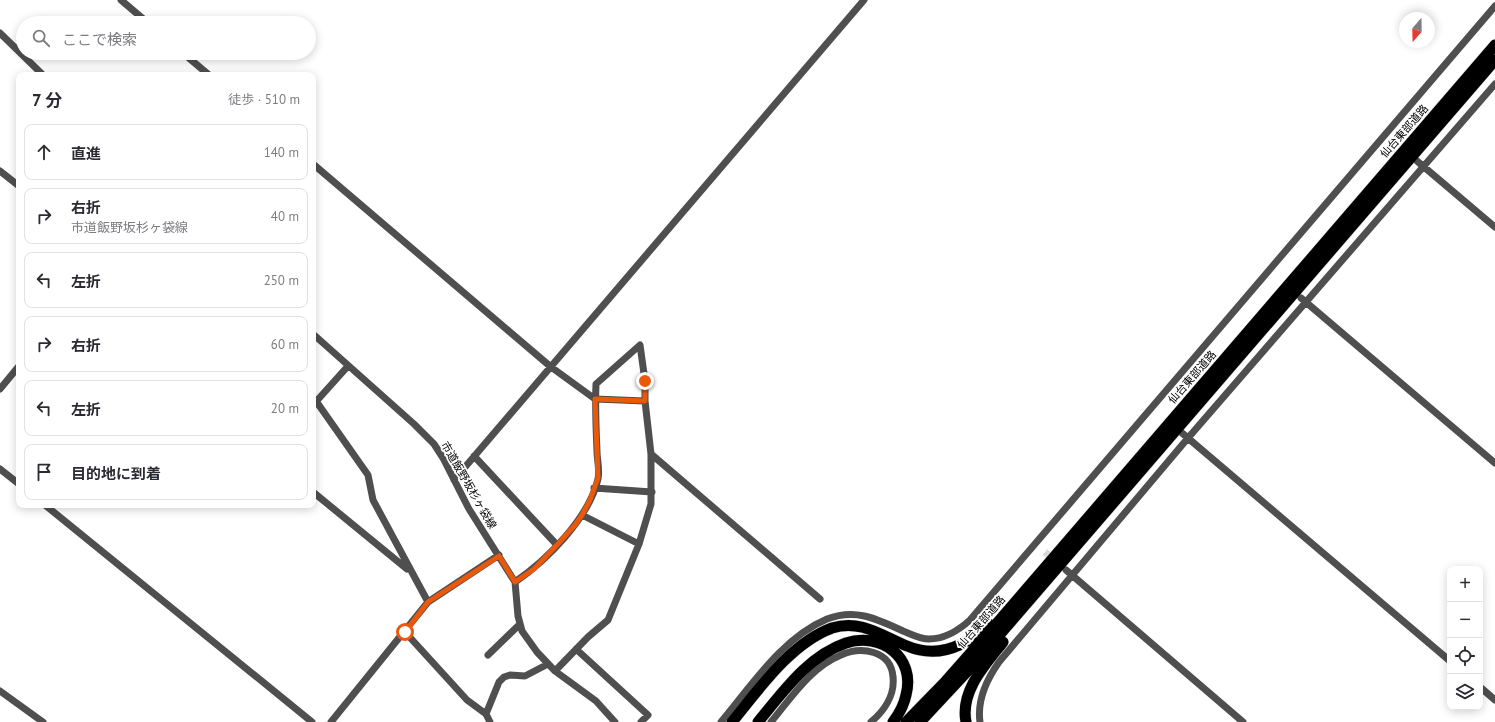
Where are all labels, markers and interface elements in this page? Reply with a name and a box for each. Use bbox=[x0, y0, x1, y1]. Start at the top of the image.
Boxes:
north arrow bbox=[1399, 12, 1435, 48]
search box bbox=[16, 16, 316, 60]
icon: search bbox=[30, 27, 52, 49]
text: ここで検索 bbox=[62, 30, 137, 49]
text: 7 分 bbox=[32, 89, 62, 111]
text: 徒歩 · 510 m bbox=[228, 91, 300, 108]
street label: 仙台東部道路 bbox=[1377, 102, 1431, 160]
icon: ahead bbox=[33, 141, 55, 163]
text: 直進 bbox=[71, 144, 101, 163]
text: 140 m bbox=[264, 144, 299, 161]
text: 右折 bbox=[71, 198, 101, 217]
icon: right bbox=[33, 205, 55, 227]
text: 40 m bbox=[271, 208, 299, 225]
text: 市道飯野坂杉ヶ袋線 bbox=[71, 219, 188, 236]
icon: left bbox=[33, 269, 55, 291]
text: 左折 bbox=[71, 272, 101, 291]
text: 250 m bbox=[264, 272, 299, 289]
icon: right bbox=[33, 333, 55, 355]
text: 右折 bbox=[71, 336, 101, 355]
text: 60 m bbox=[271, 336, 299, 353]
street label: 仙台東部道路 bbox=[1165, 348, 1219, 406]
route end bbox=[636, 372, 654, 390]
icon: left bbox=[33, 397, 55, 419]
text: 左折 bbox=[71, 400, 101, 419]
text: 20 m bbox=[271, 400, 299, 417]
street label: 市道飯野坂杉ヶ袋線 bbox=[438, 439, 500, 531]
icon: arrive bbox=[33, 461, 55, 483]
text: 目的地に到着 bbox=[71, 464, 161, 483]
map controls bbox=[1447, 566, 1483, 710]
button: + bbox=[1447, 566, 1483, 602]
street label: 仙台東部道路 bbox=[954, 593, 1008, 651]
button: − bbox=[1447, 602, 1483, 638]
route start bbox=[396, 623, 414, 641]
button: locate bbox=[1447, 638, 1483, 674]
button: layers bbox=[1447, 674, 1483, 710]

